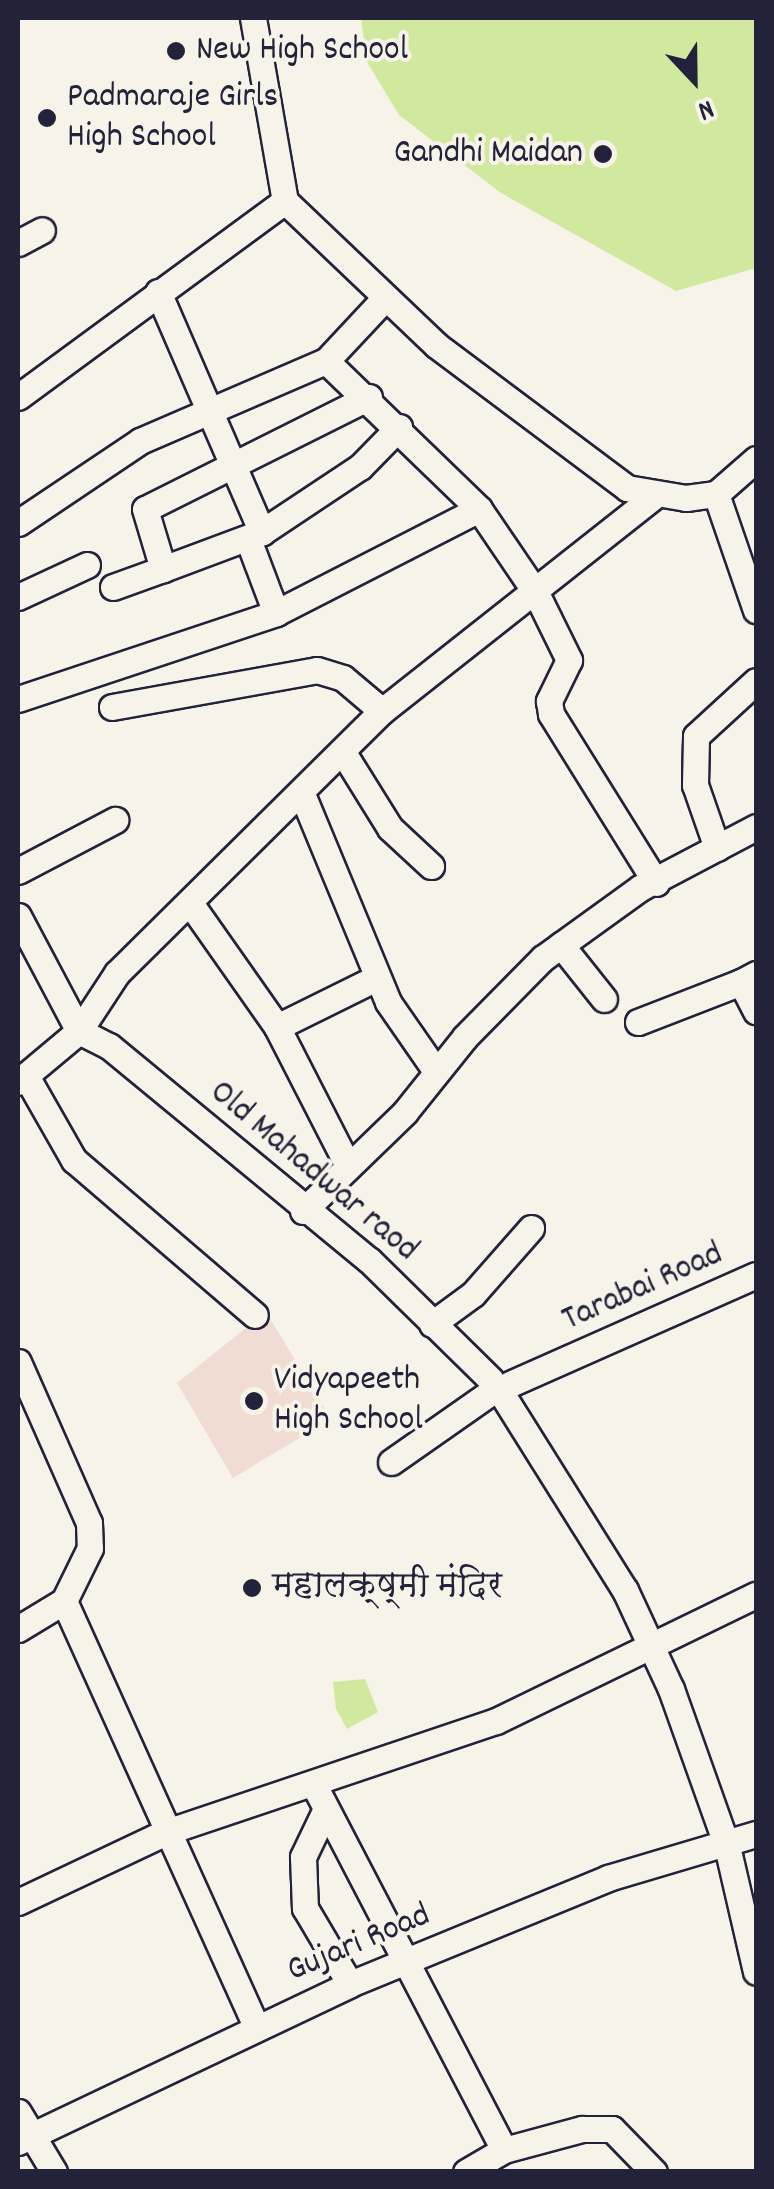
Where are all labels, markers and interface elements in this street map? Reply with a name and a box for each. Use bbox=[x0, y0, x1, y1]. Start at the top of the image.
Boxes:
place label: New High School bbox=[196, 30, 408, 72]
north arrow bbox=[644, 30, 744, 130]
marker: New High School bbox=[165, 40, 187, 62]
place label: Padmaraje Girls High School bbox=[67, 77, 278, 159]
text: N bbox=[691, 87, 719, 129]
marker: Padmaraje Girls High School bbox=[36, 107, 58, 129]
place label: Gandhi Maidan bbox=[394, 133, 583, 175]
marker: Gandhi Maidan bbox=[592, 143, 614, 165]
street label: Old Mahadwar raod bbox=[200, 1072, 426, 1272]
street label: Tarabai Road bbox=[556, 1234, 730, 1342]
place label: Vidyapeeth High School bbox=[274, 1360, 423, 1442]
marker: Vidyapeeth High School bbox=[243, 1390, 265, 1412]
place label: महालक्ष्मी मंदिर bbox=[272, 1567, 502, 1609]
marker: महालक्ष्मी मंदिर bbox=[241, 1577, 263, 1599]
street label: Gujari Road bbox=[281, 1895, 437, 1993]

